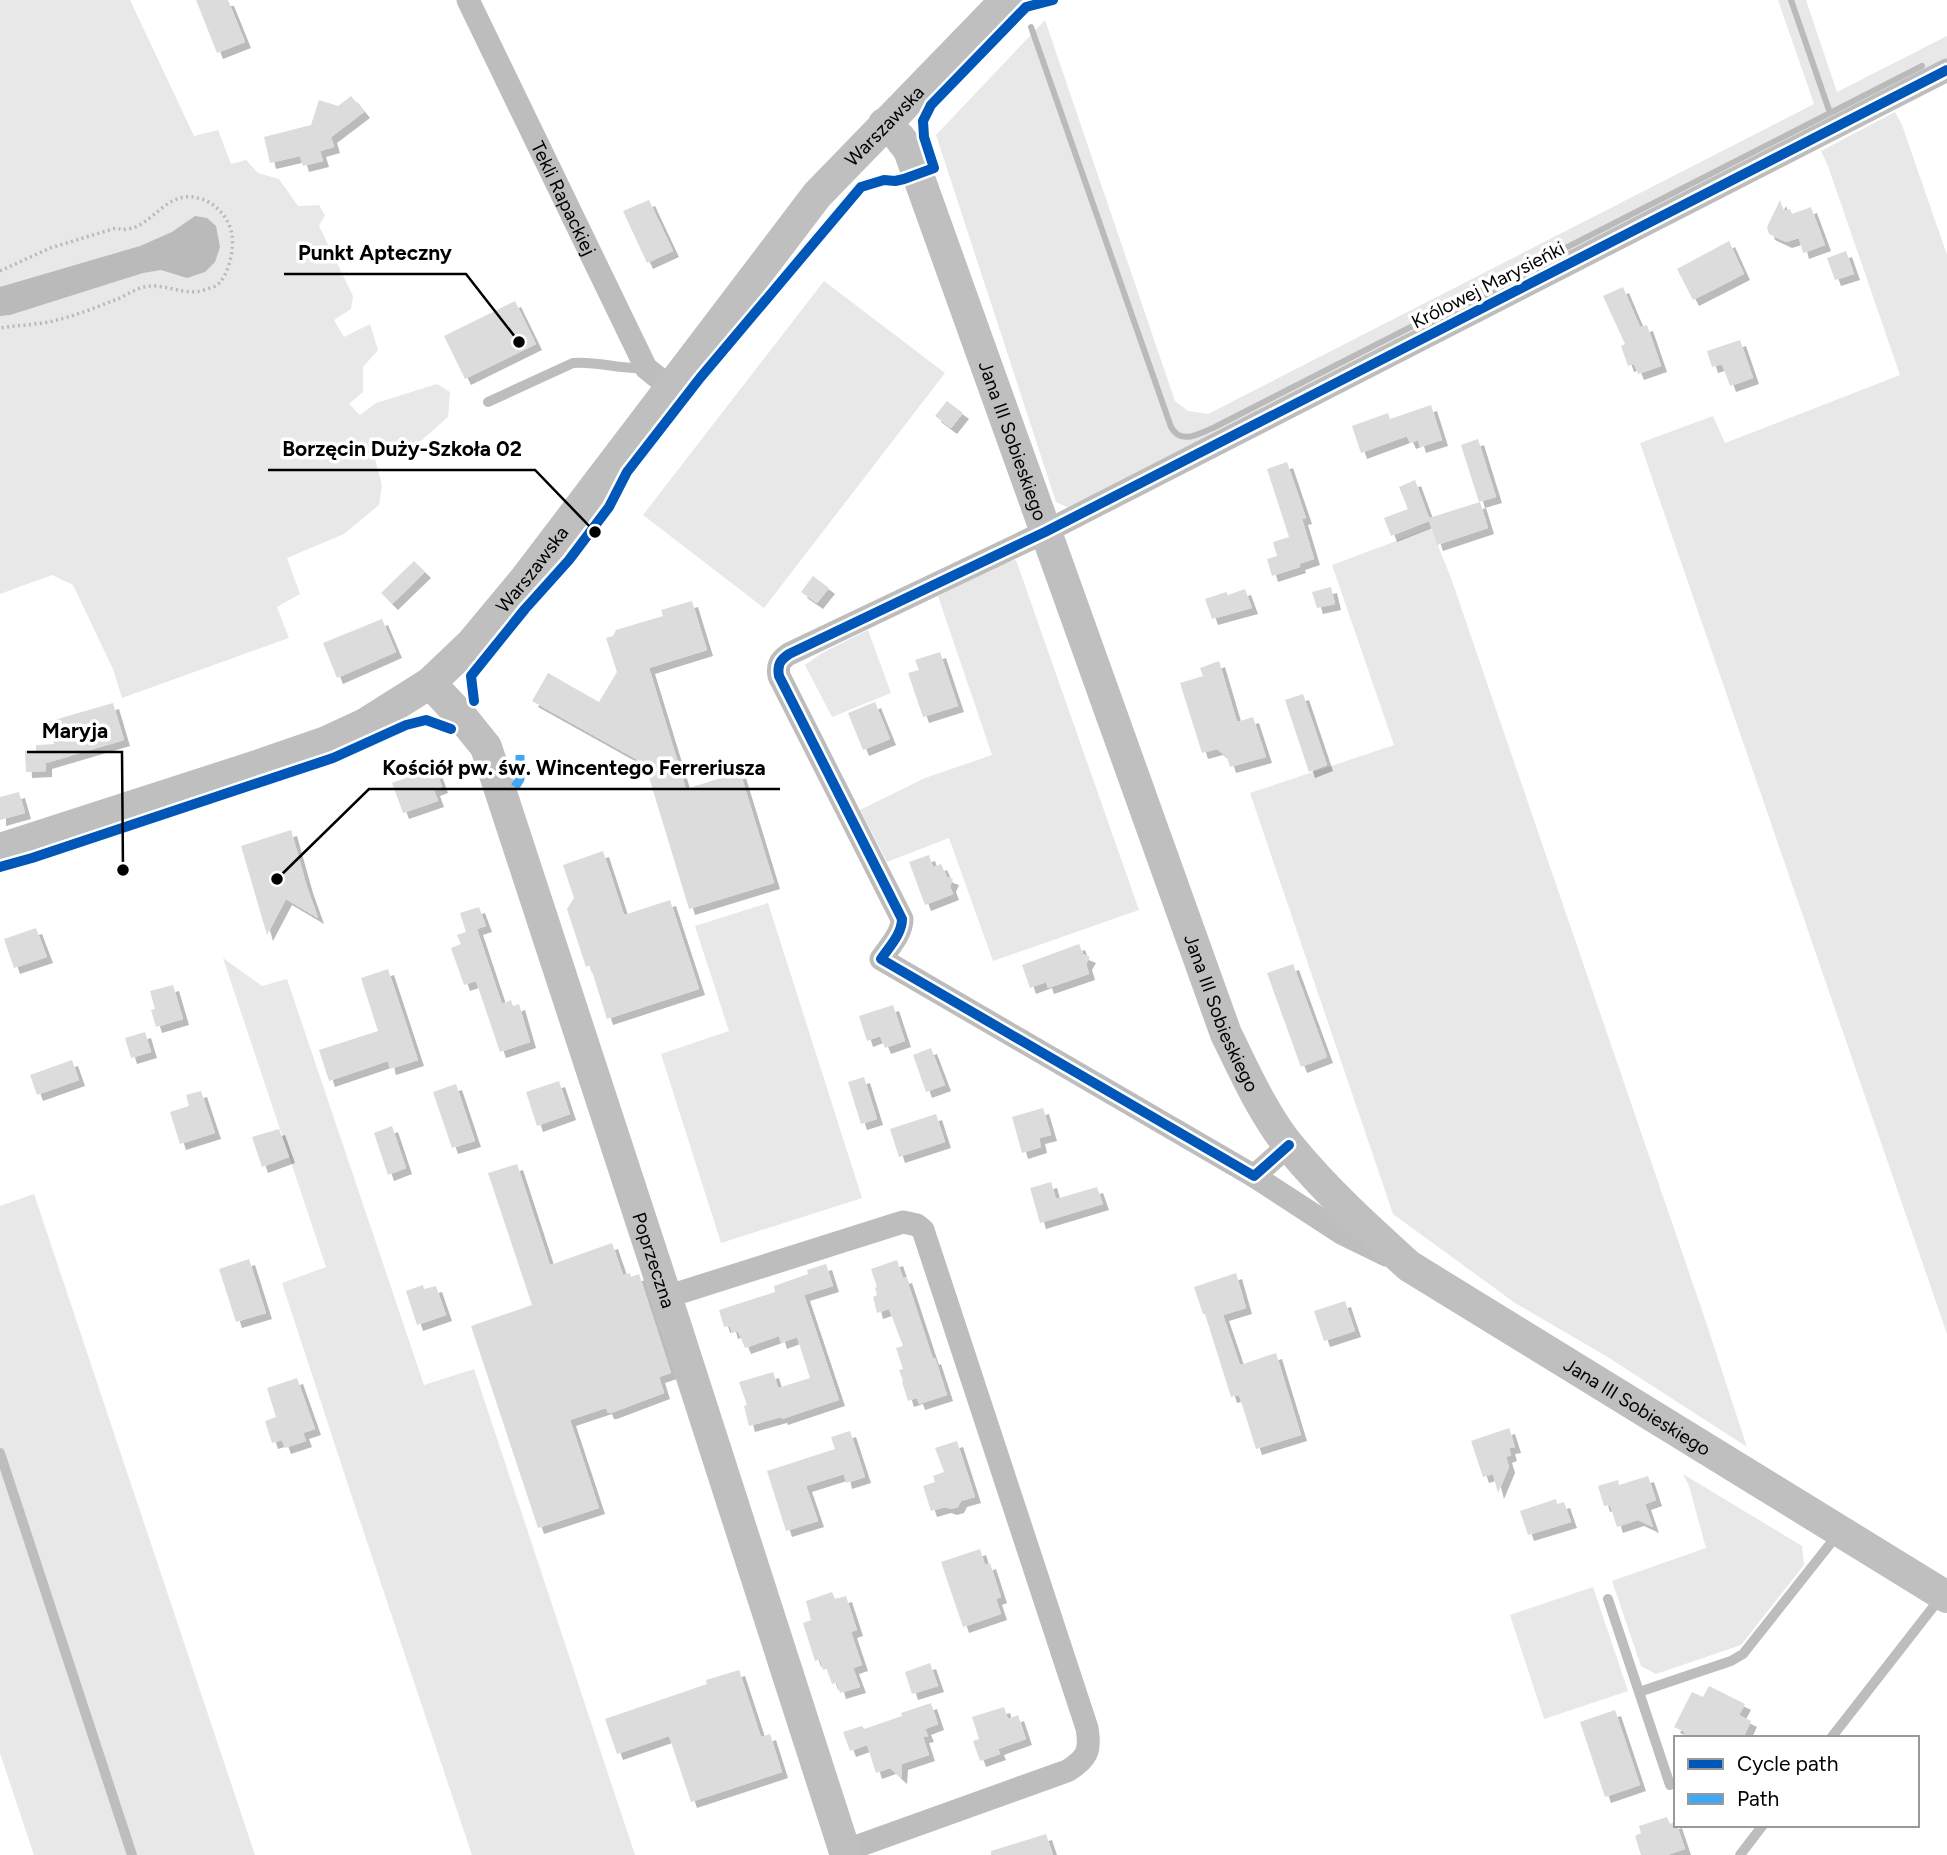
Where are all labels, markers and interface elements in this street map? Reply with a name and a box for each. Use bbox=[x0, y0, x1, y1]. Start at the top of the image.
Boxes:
street label: Warszawska bbox=[840, 80, 929, 171]
street label: Tekli Rapackiej bbox=[526, 137, 601, 259]
callout: Punkt Apteczny bbox=[284, 232, 466, 274]
street label: Królowej Marysieńki bbox=[1408, 236, 1568, 334]
text: Punkt Apteczny bbox=[298, 240, 453, 265]
street label: Jana III Sobieskiego bbox=[974, 357, 1052, 524]
callout: Borzęcin Duży-Szkoła 02 bbox=[268, 428, 535, 470]
text: Borzęcin Duży-Szkoła 02 bbox=[282, 436, 522, 461]
street label: Warszawska bbox=[491, 521, 573, 617]
callout: Maryja bbox=[27, 710, 122, 752]
text: Maryja bbox=[42, 718, 108, 743]
callout: Kościół pw. św. Wincentego Ferreriusza bbox=[369, 747, 780, 789]
text: Kościół pw. św. Wincentego Ferreriusza bbox=[382, 755, 766, 780]
street label: Jana III Sobieskiego bbox=[1180, 931, 1264, 1096]
street label: Poprzeczna bbox=[628, 1209, 680, 1311]
street label: Jana III Sobieskiego bbox=[1560, 1353, 1715, 1460]
legend bbox=[1674, 1736, 1919, 1827]
text: Cycle path bbox=[1737, 1751, 1838, 1776]
text: Path bbox=[1737, 1786, 1779, 1811]

